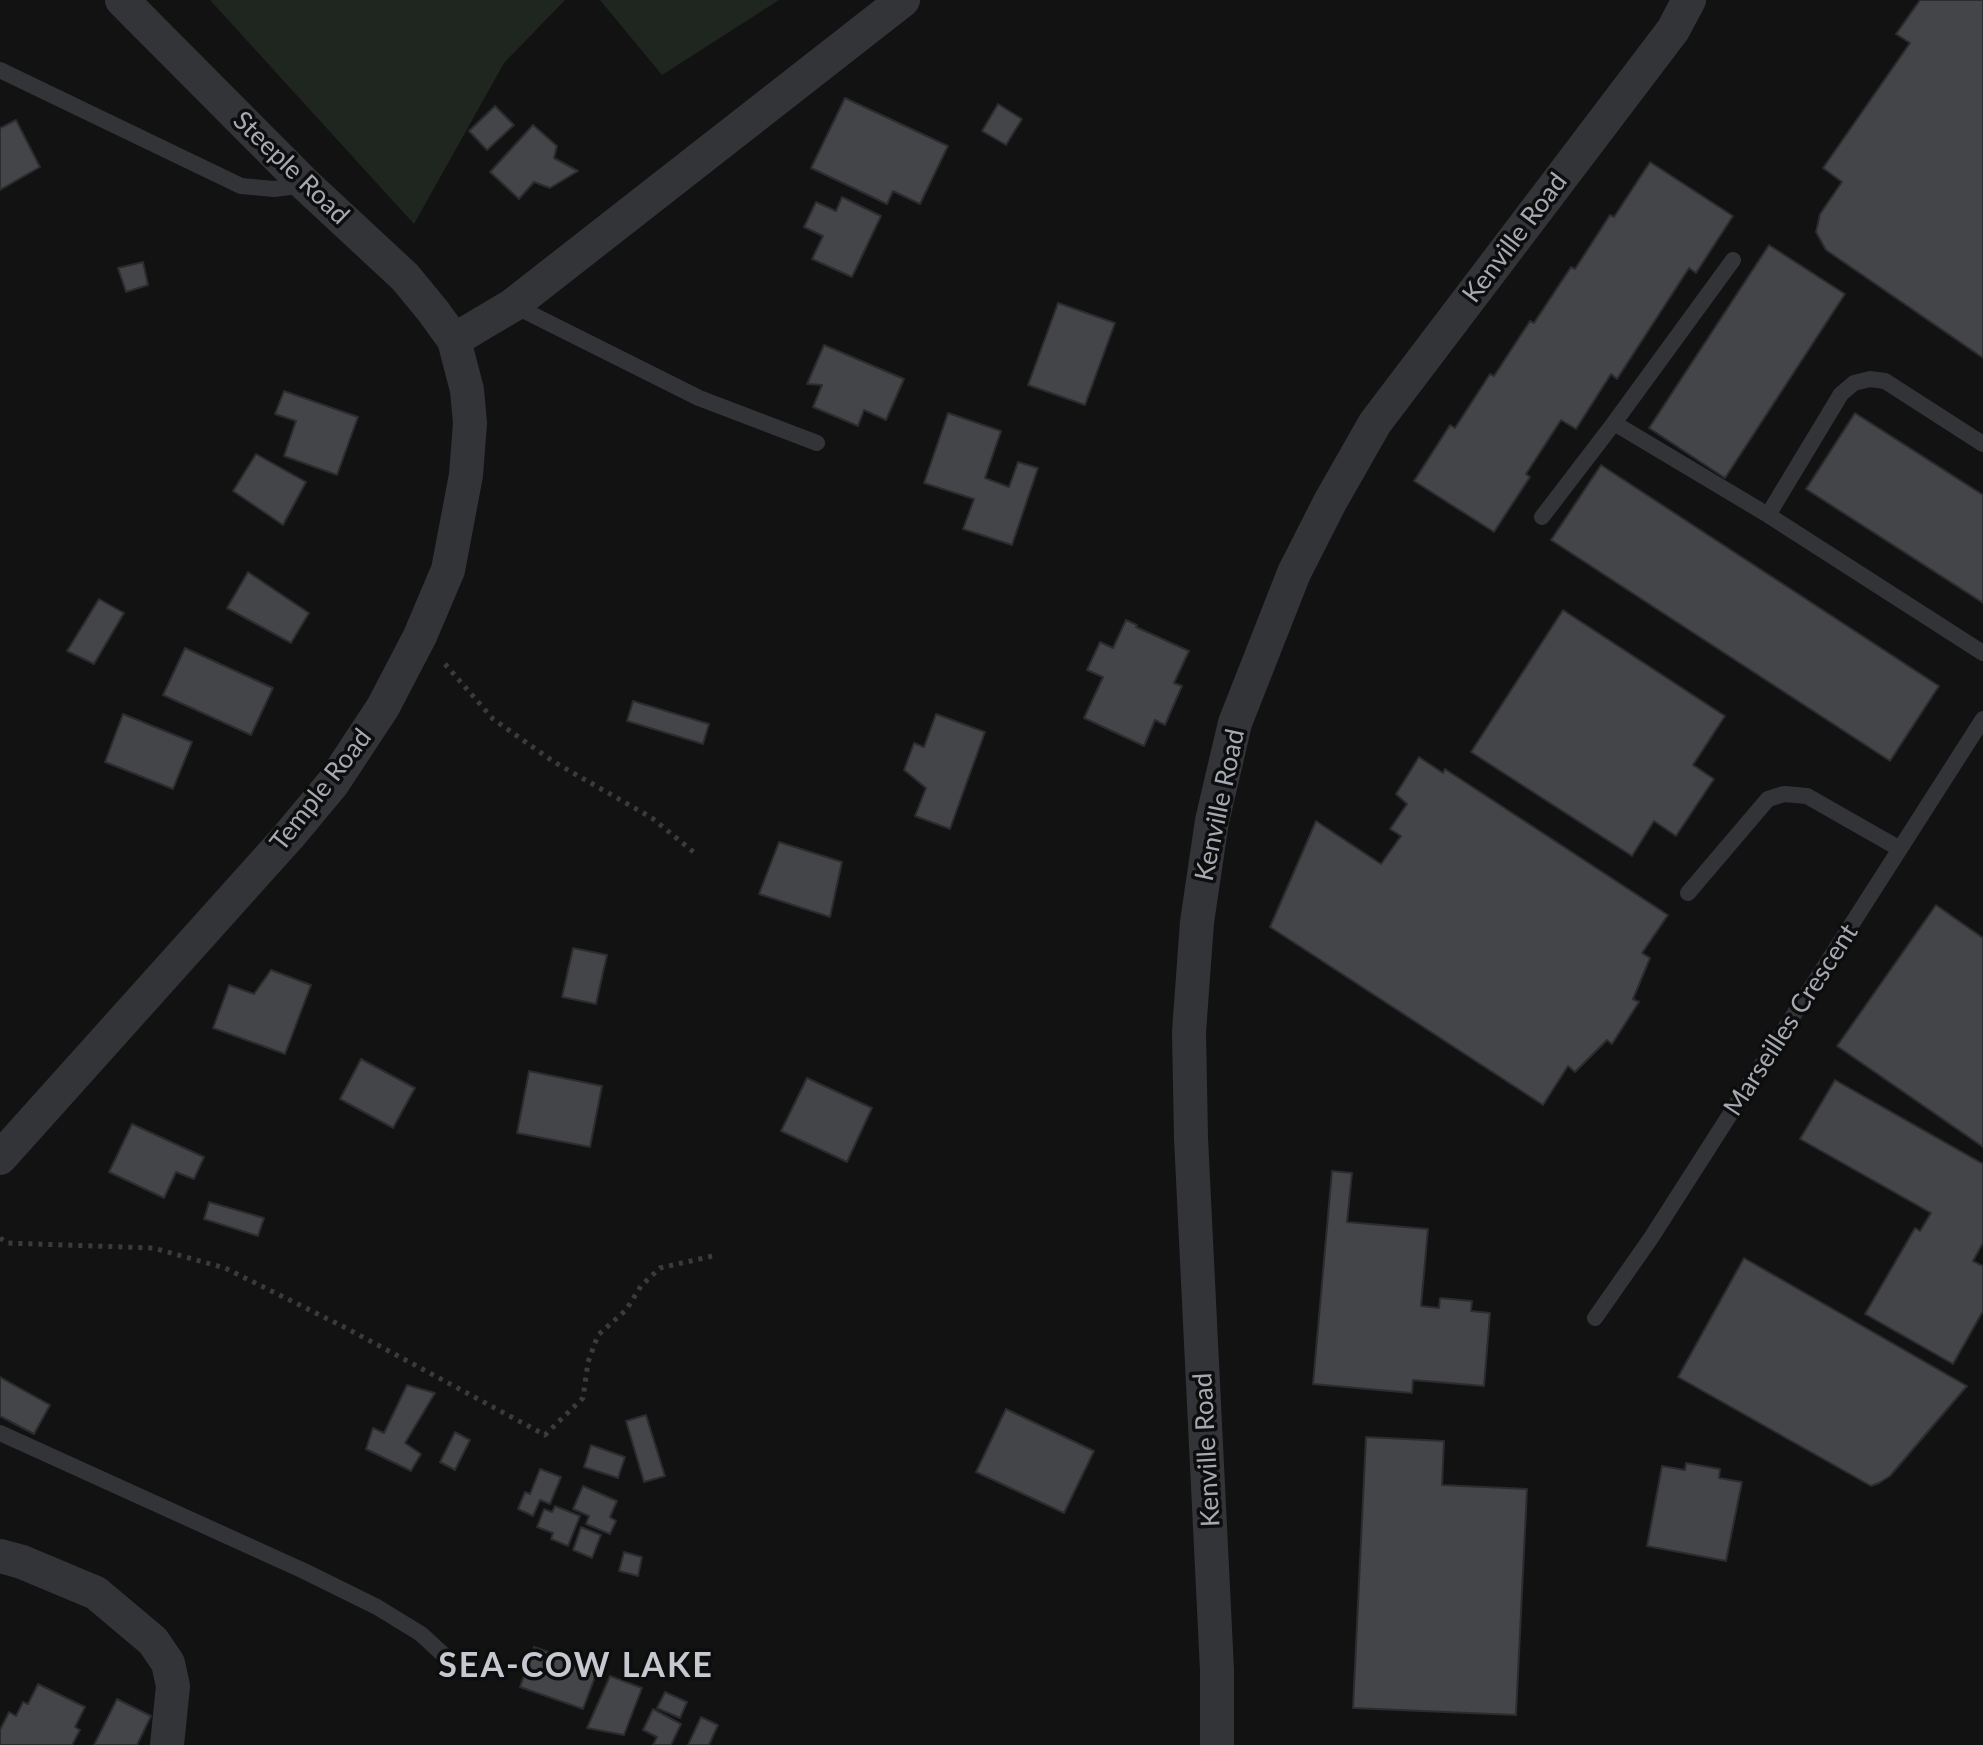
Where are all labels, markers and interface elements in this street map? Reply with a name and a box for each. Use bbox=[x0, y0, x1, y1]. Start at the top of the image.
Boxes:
street label: Steeple Road bbox=[227, 105, 355, 231]
street label: Kenville Road bbox=[1456, 167, 1574, 309]
street label: Temple Road bbox=[264, 723, 378, 857]
street label: Kenville Road bbox=[1189, 726, 1251, 884]
street label: Marseilles Crescent bbox=[1717, 918, 1865, 1122]
street label: Kenville Road bbox=[1187, 1372, 1227, 1528]
district label: SEA-COW LAKE bbox=[438, 1646, 714, 1686]

